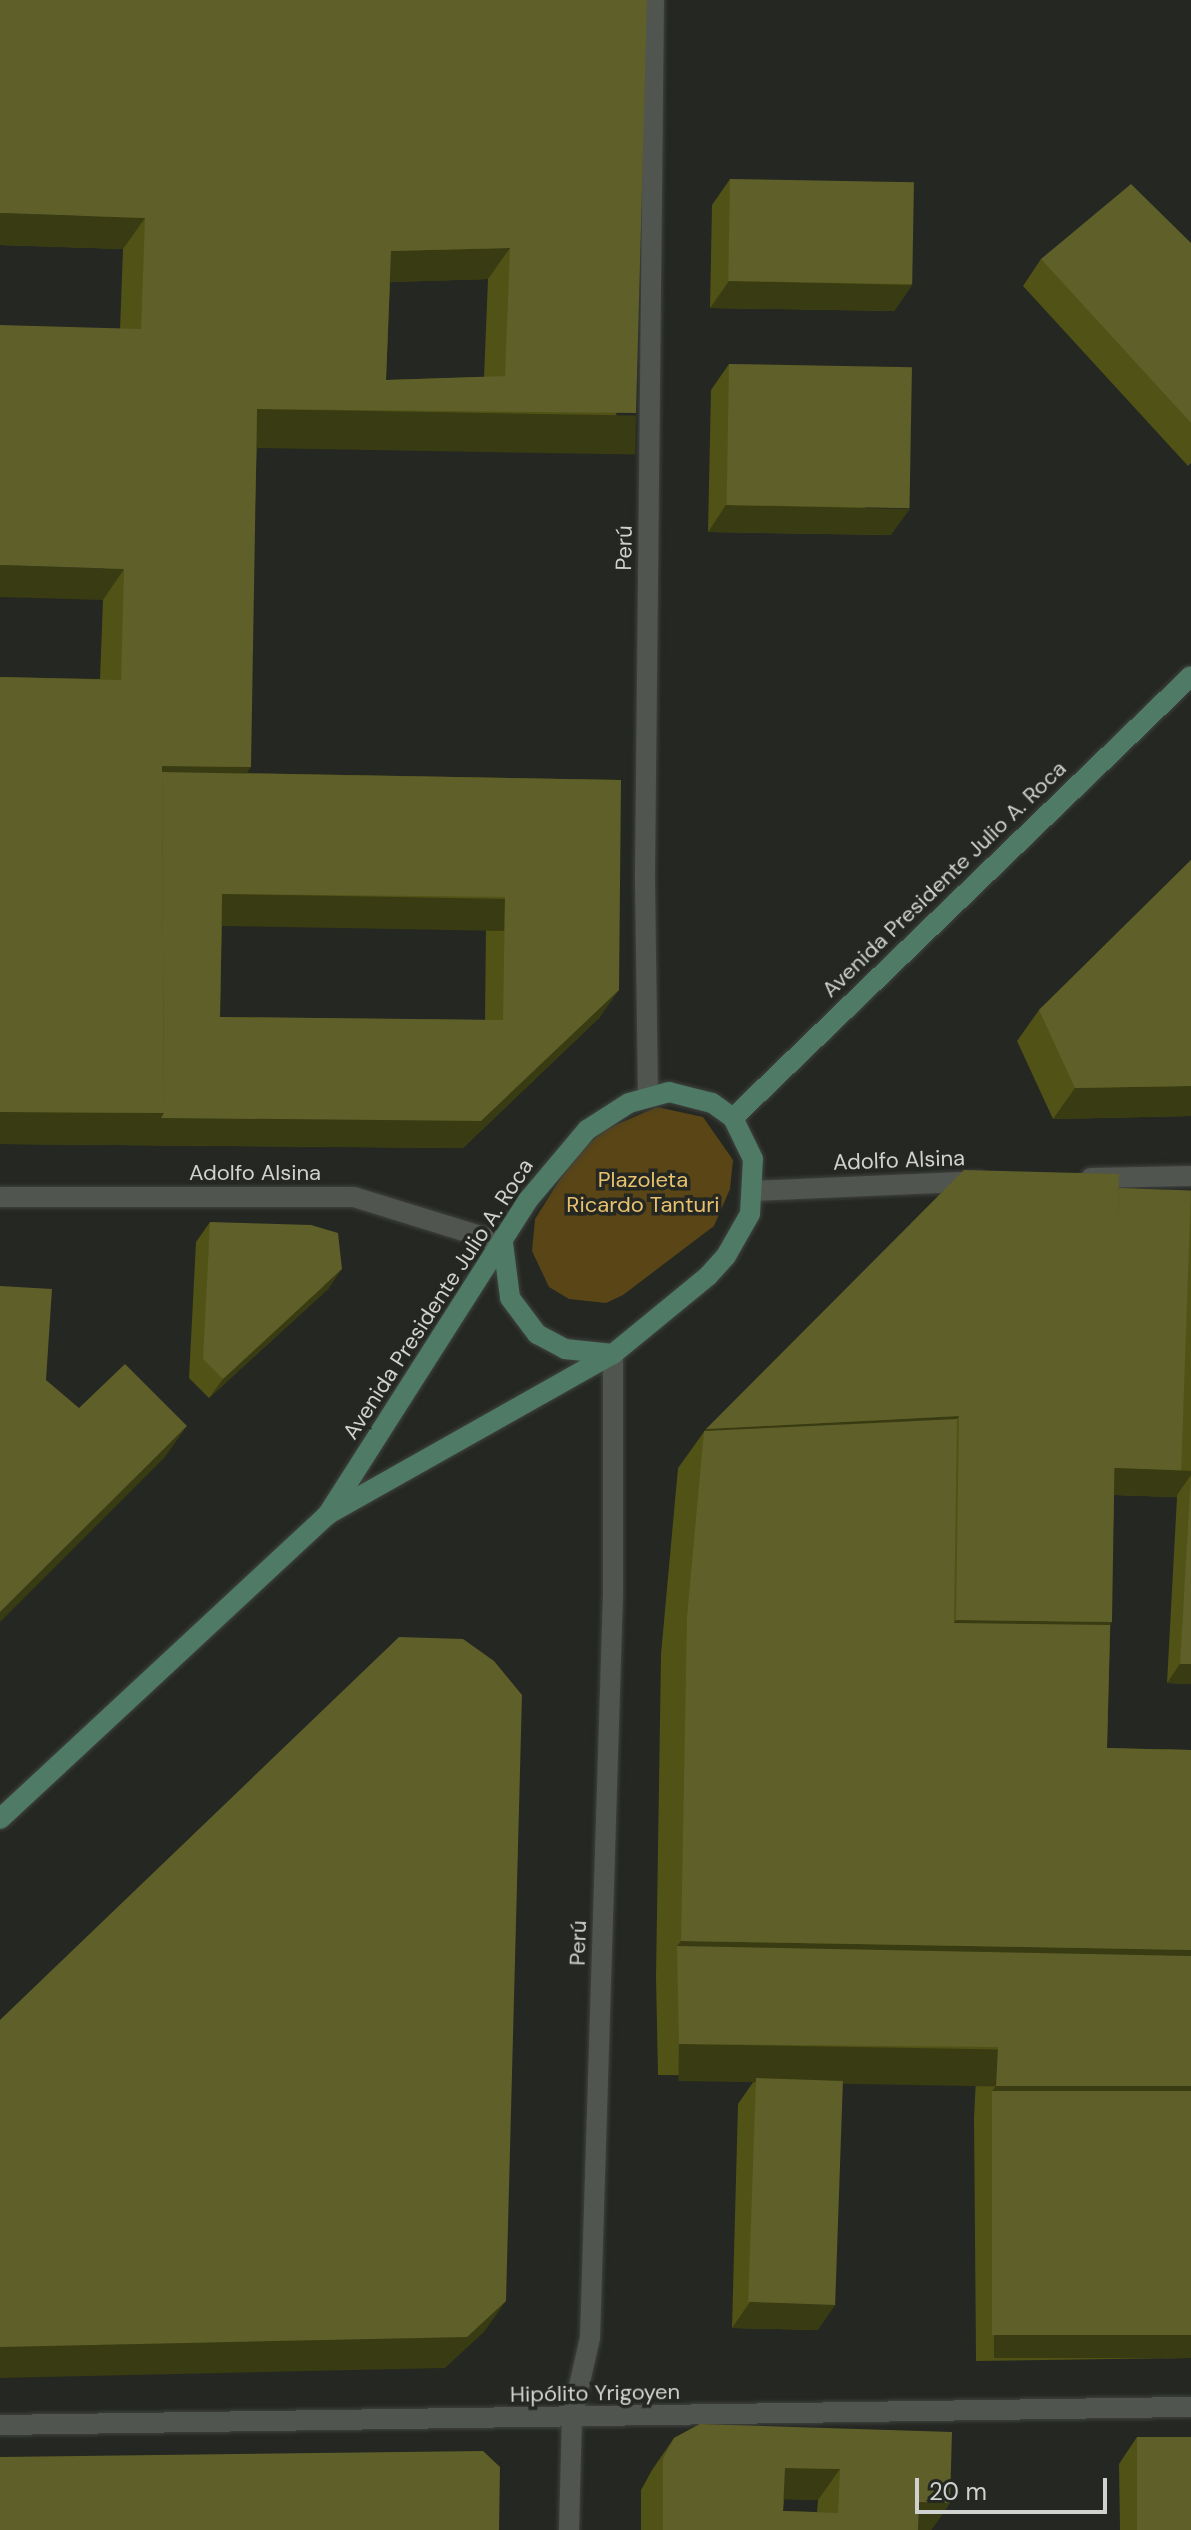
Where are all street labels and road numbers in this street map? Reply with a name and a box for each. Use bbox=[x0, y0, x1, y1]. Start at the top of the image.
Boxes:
street label: Perú bbox=[610, 525, 638, 571]
street label: Avenida Presidente Julio A. Roca bbox=[817, 755, 1071, 1003]
street label: Adolfo Alsina bbox=[833, 1145, 965, 1175]
street label: Avenida Presidente Julio A. Roca bbox=[337, 1154, 539, 1444]
street label: Adolfo Alsina bbox=[189, 1160, 321, 1186]
street label: Perú bbox=[564, 1920, 592, 1966]
street label: Hipólito Yrigoyen bbox=[510, 2378, 680, 2408]

